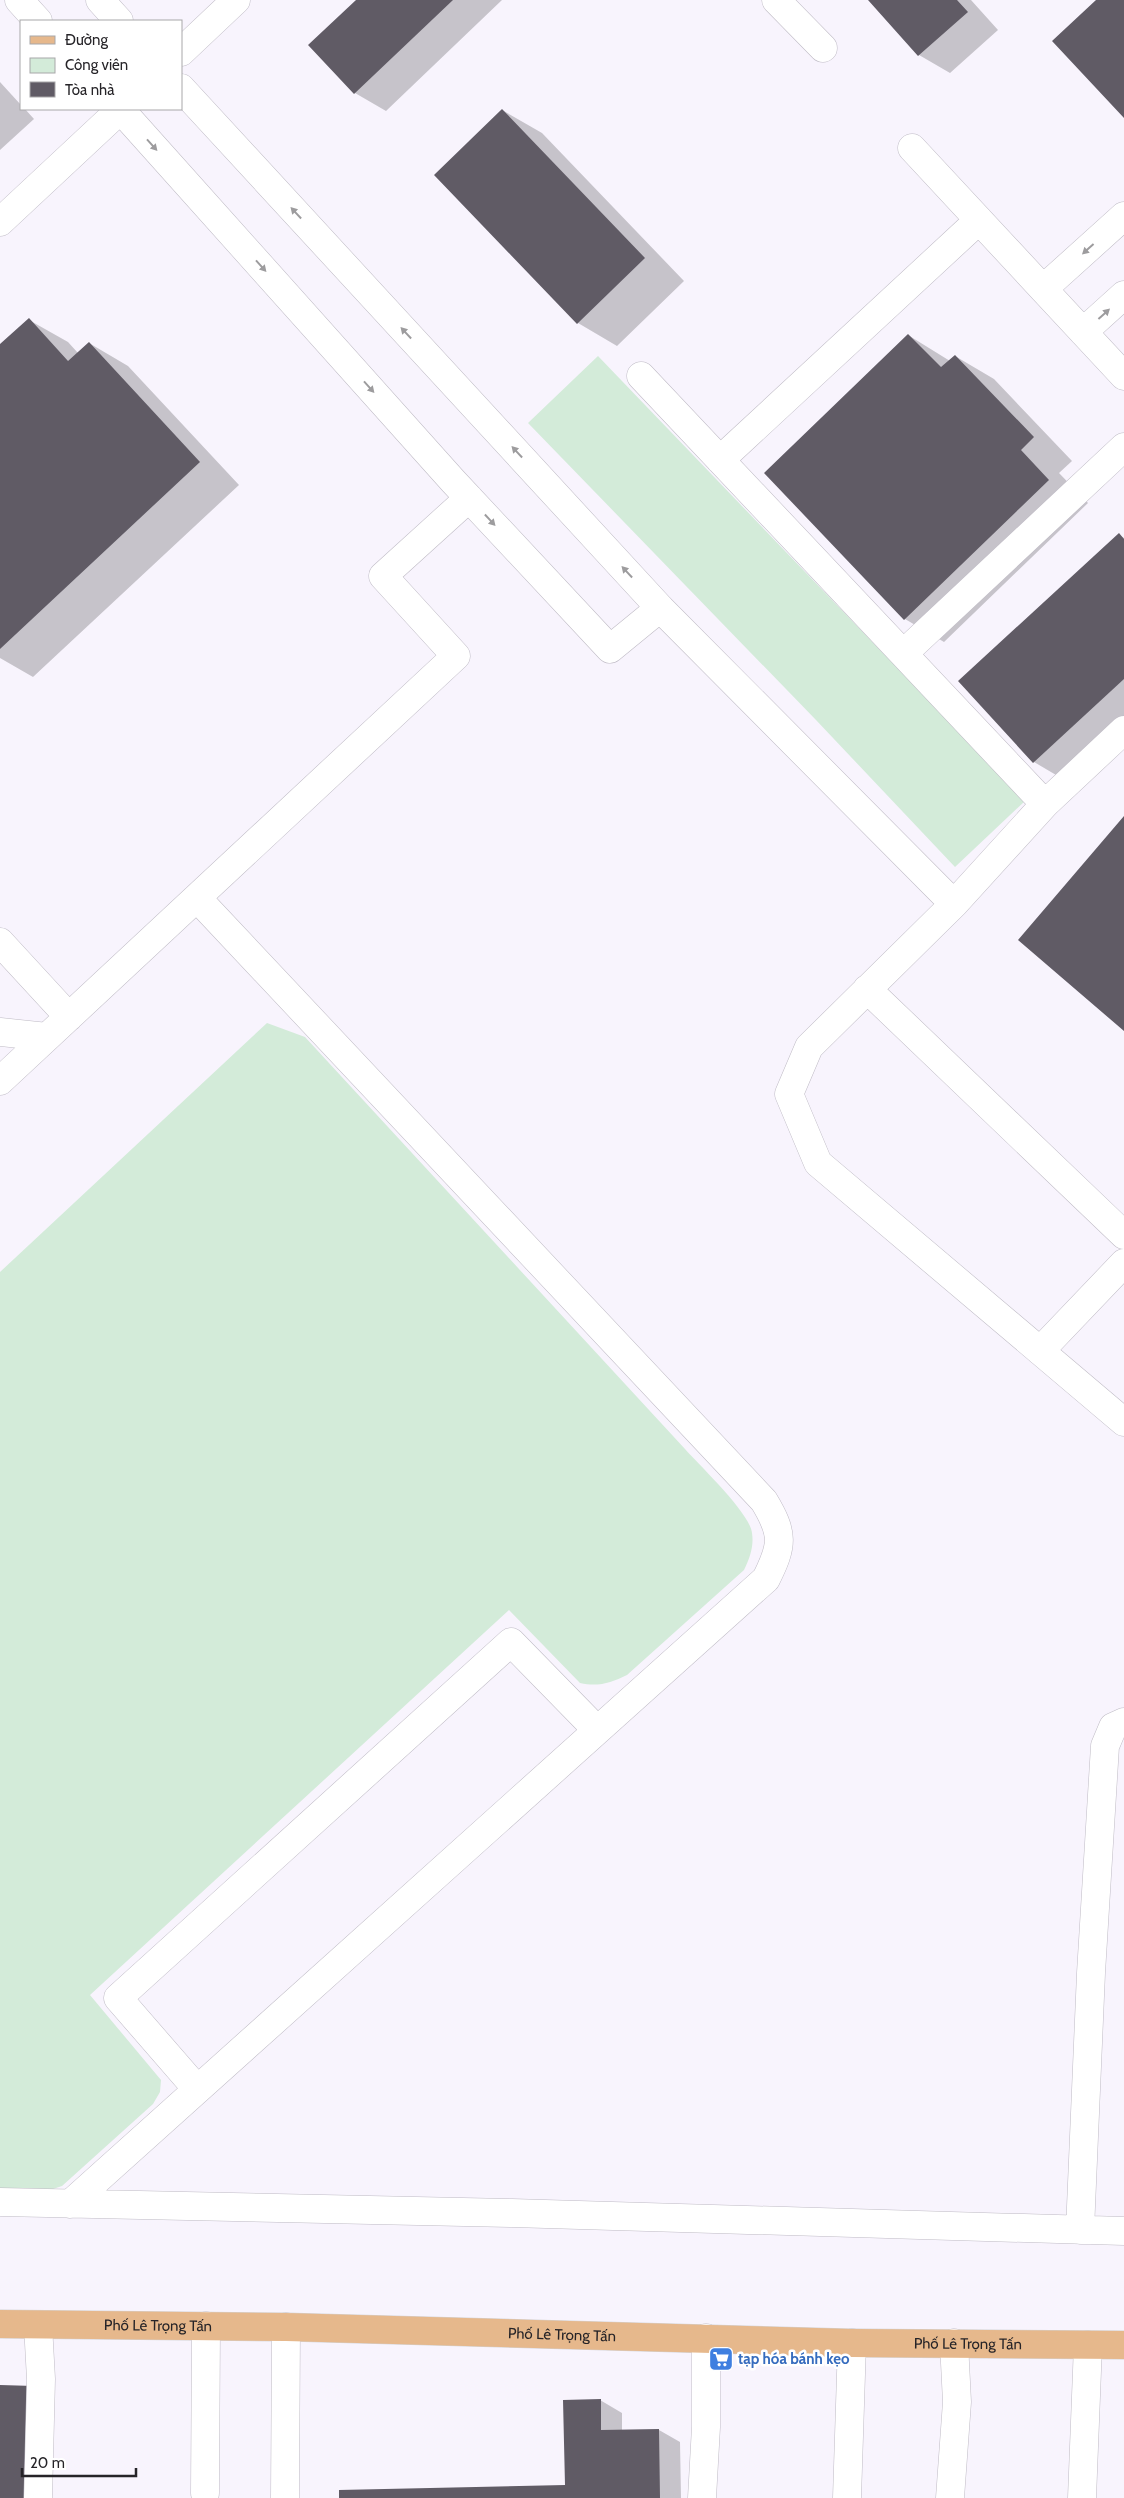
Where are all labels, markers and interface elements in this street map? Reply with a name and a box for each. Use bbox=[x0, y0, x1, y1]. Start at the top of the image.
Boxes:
legend bbox=[20, 20, 182, 110]
text: Đường bbox=[65, 31, 108, 49]
text: Công viên bbox=[65, 56, 128, 74]
text: Tòa nhà bbox=[65, 81, 115, 99]
one-way arrow bbox=[146, 139, 158, 151]
one-way arrow bbox=[290, 208, 302, 220]
one-way arrow bbox=[1082, 243, 1094, 255]
one-way arrow bbox=[255, 259, 267, 271]
one-way arrow bbox=[1097, 308, 1109, 320]
one-way arrow bbox=[401, 326, 412, 339]
one-way arrow bbox=[364, 380, 375, 393]
one-way arrow bbox=[511, 447, 523, 459]
one-way arrow bbox=[484, 514, 496, 526]
one-way arrow bbox=[621, 566, 633, 578]
street label: Phố Lê Trọng Tấn bbox=[104, 2316, 212, 2335]
street label: Phố Lê Trọng Tấn bbox=[508, 2324, 616, 2345]
street label: Phố Lê Trọng Tấn bbox=[914, 2334, 1022, 2353]
supermarket icon: tạp hóa bánh kẹo bbox=[708, 2346, 734, 2372]
place label: tạp hóa bánh kẹo bbox=[738, 2350, 850, 2368]
scale bar bbox=[22, 2446, 136, 2478]
text: 20 m bbox=[30, 2454, 65, 2472]

